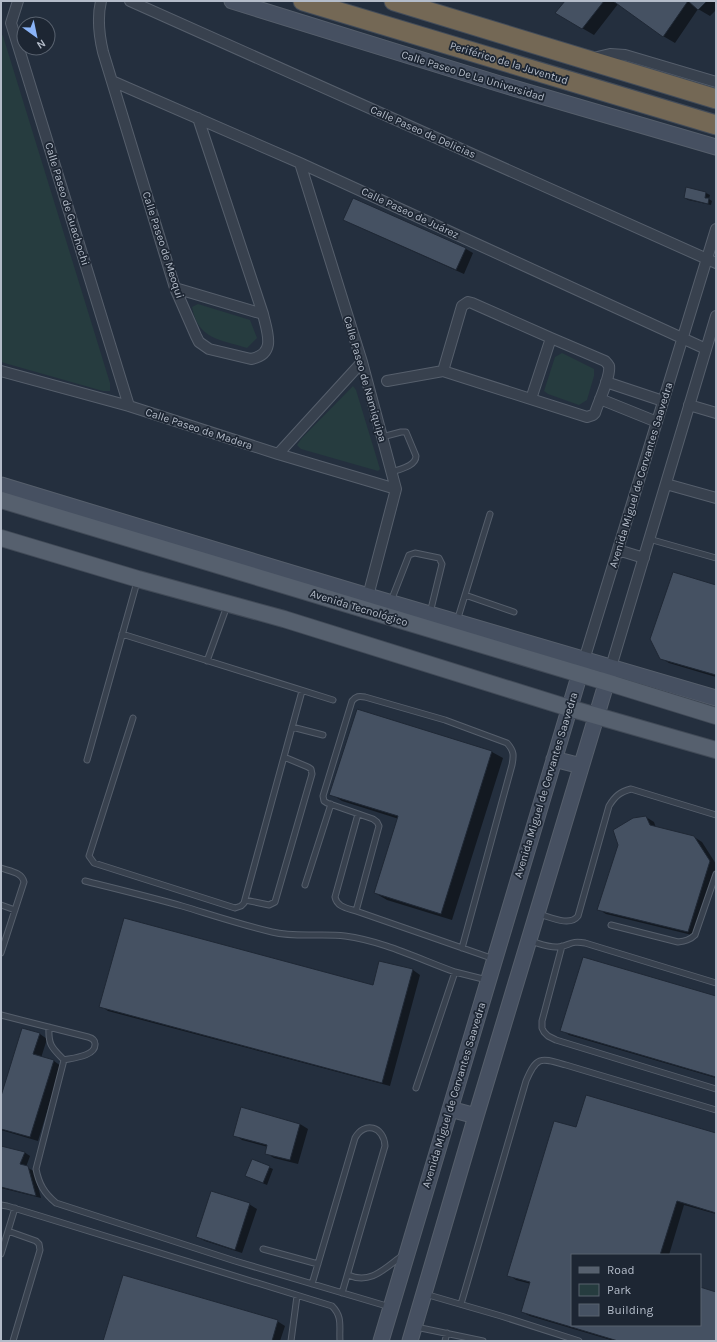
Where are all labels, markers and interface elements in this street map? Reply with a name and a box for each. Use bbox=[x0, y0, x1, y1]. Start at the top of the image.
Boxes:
north arrow bbox=[16, 16, 56, 56]
text: N bbox=[34, 36, 48, 52]
street label: Periférico de la Juventud bbox=[448, 39, 570, 87]
street label: Calle Paseo De La Universidad bbox=[400, 48, 546, 104]
street label: Calle Paseo de Delicias bbox=[368, 103, 478, 161]
street label: Calle Paseo de Guachochi bbox=[42, 141, 92, 267]
street label: Calle Paseo de Juárez bbox=[359, 185, 461, 241]
street label: Calle Paseo de Meoqui bbox=[140, 190, 186, 300]
street label: Calle Paseo de Namiquipa bbox=[341, 315, 389, 443]
street label: Avenida Miguel de Cervantes Saavedra bbox=[607, 381, 675, 569]
street label: Calle Paseo de Madera bbox=[144, 406, 254, 452]
street label: Avenida Tecnológico bbox=[309, 587, 409, 629]
street label: Avenida Miguel de Cervantes Saavedra bbox=[512, 691, 580, 879]
street label: Avenida Miguel de Cervantes Saavedra bbox=[420, 1001, 488, 1189]
legend bbox=[571, 1254, 701, 1326]
text: Road bbox=[607, 1263, 635, 1277]
text: Park bbox=[607, 1283, 632, 1297]
text: Building bbox=[607, 1303, 654, 1317]

